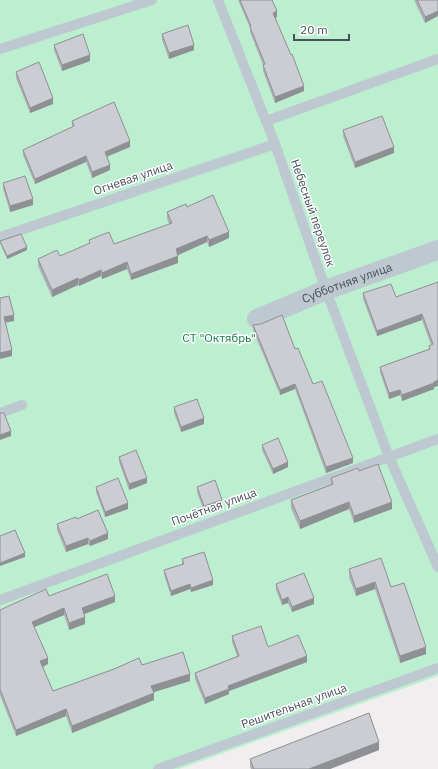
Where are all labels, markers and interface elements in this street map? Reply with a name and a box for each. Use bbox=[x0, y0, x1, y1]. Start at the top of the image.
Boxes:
scale bar bbox=[294, 16, 349, 42]
text: 20 m bbox=[300, 22, 328, 37]
street label: Огневая улица bbox=[91, 157, 175, 198]
street label: Небесный переулок bbox=[288, 157, 339, 269]
street label: Субботняя улица bbox=[299, 259, 395, 306]
park label: СТ "Октябрь" bbox=[182, 330, 256, 345]
street label: Почётная улица bbox=[169, 484, 259, 529]
street label: Решительная улица bbox=[239, 679, 349, 732]

